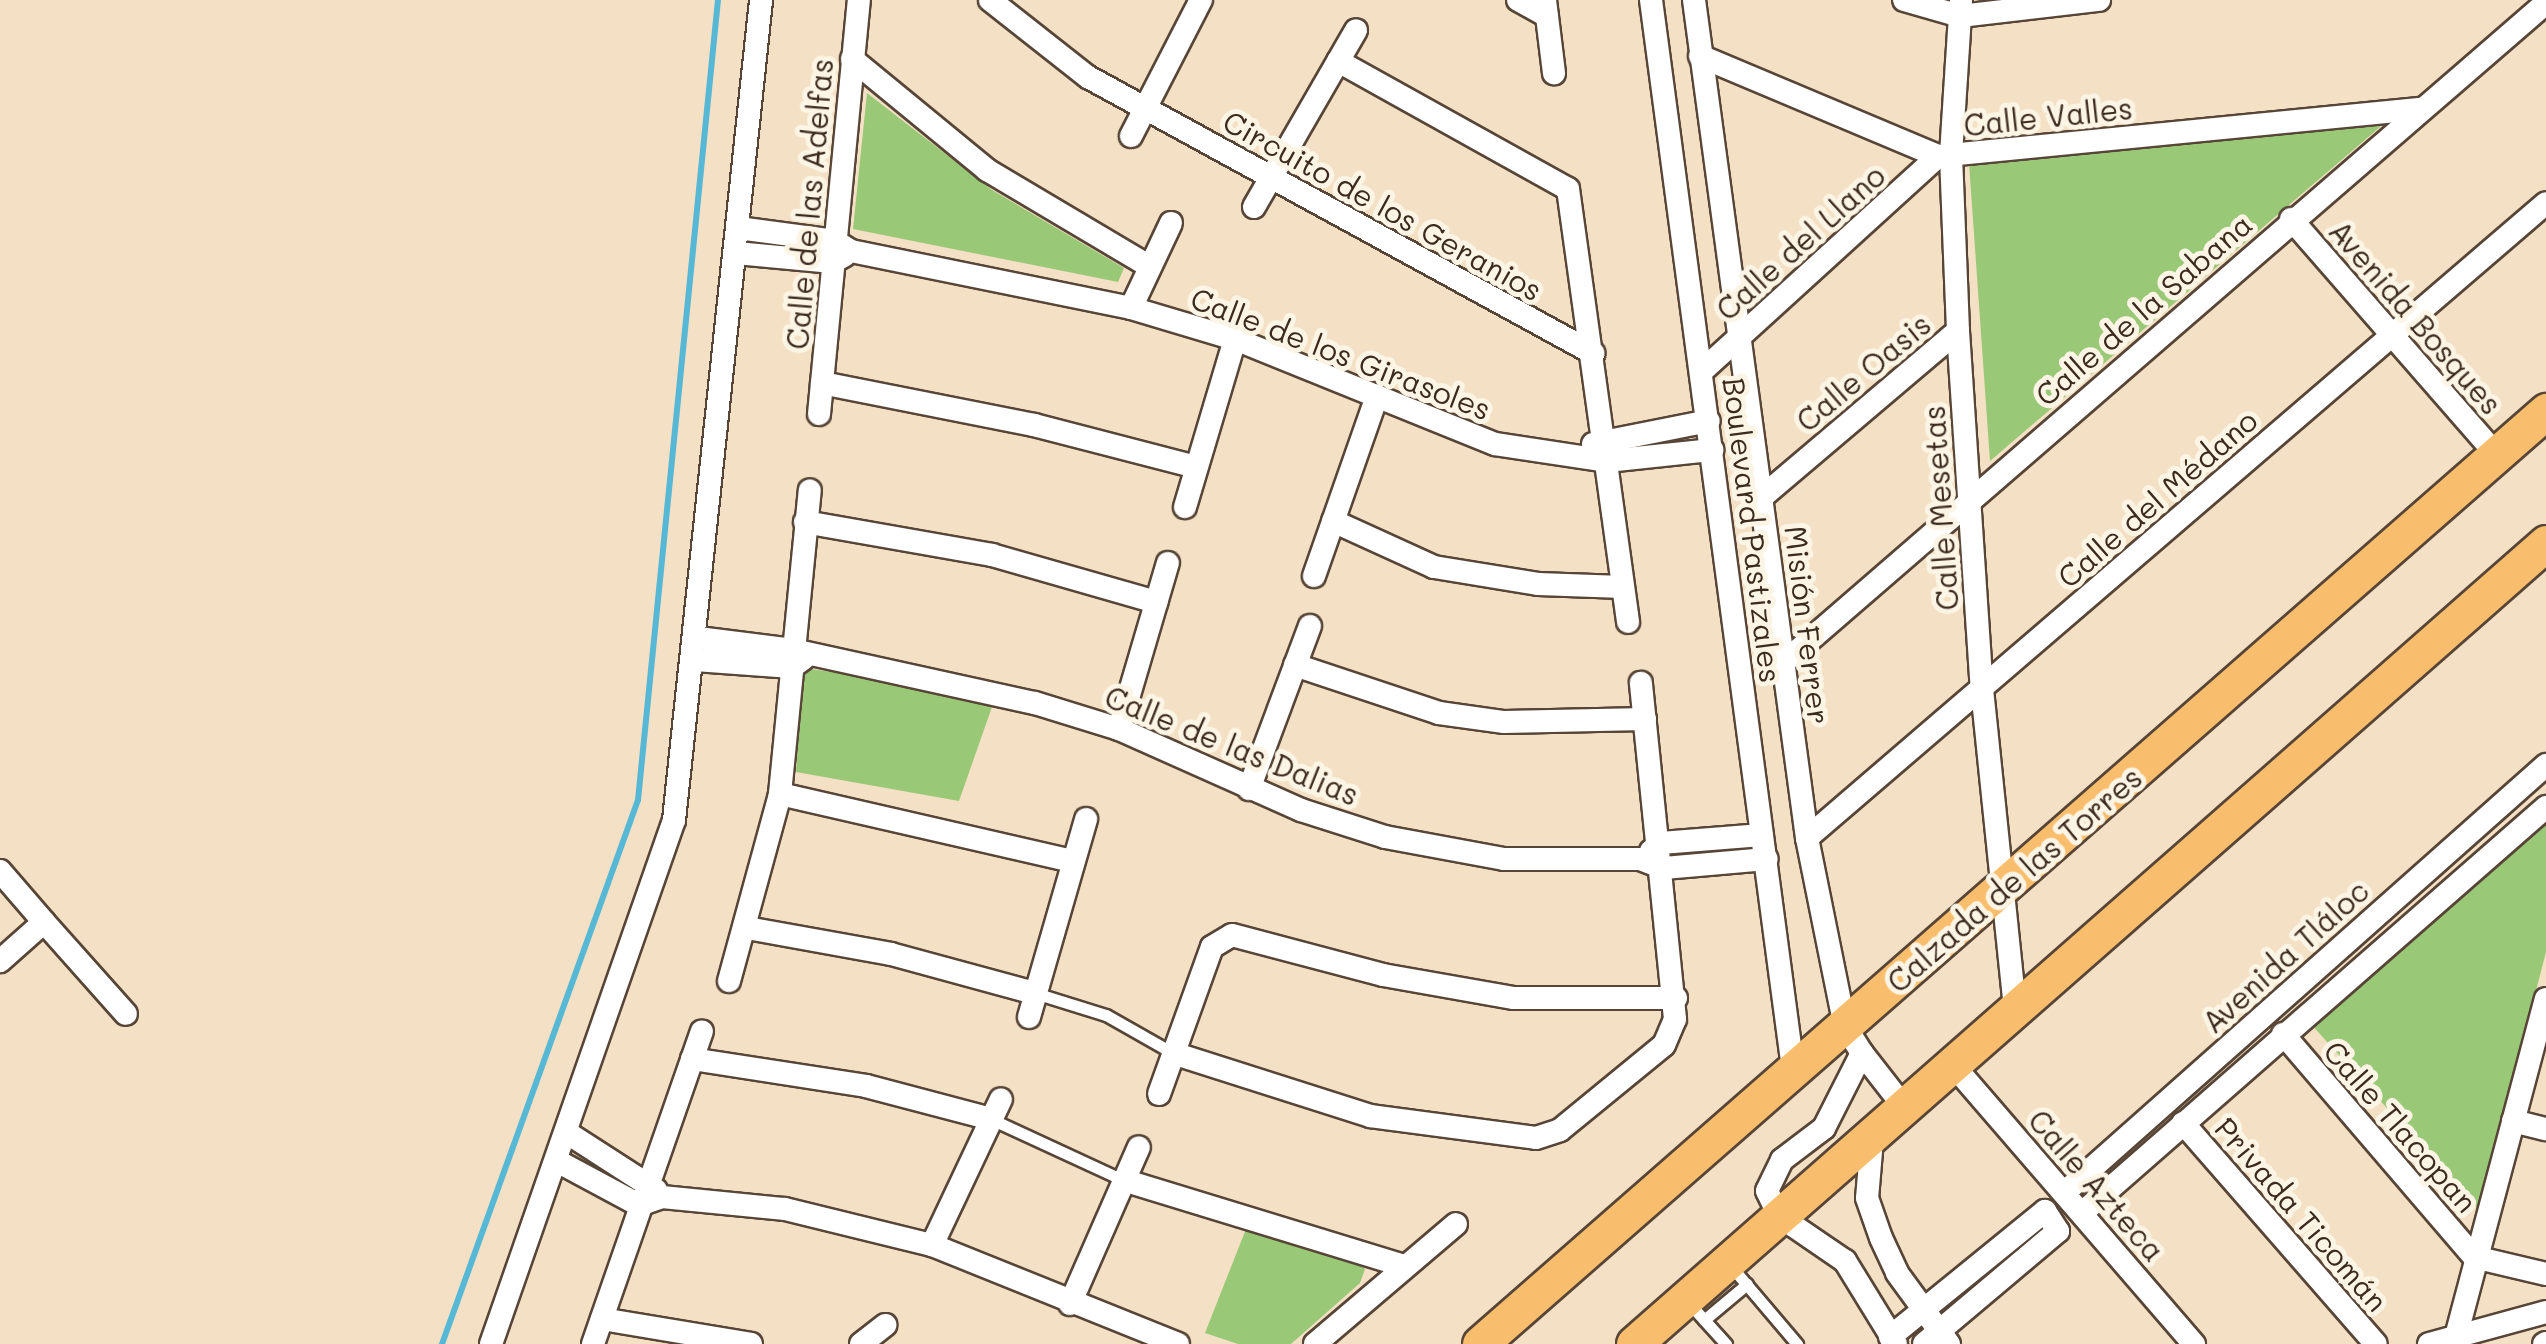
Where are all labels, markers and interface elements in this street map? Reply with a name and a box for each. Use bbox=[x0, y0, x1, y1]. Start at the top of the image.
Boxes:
street label: Calle de las Adelfas bbox=[778, 57, 840, 351]
street label: Calle Valles bbox=[1962, 89, 2134, 143]
street label: Circuito de los Geranios bbox=[1217, 102, 1549, 308]
street label: Calle del Llano bbox=[1708, 157, 1892, 327]
street label: Calle de la Sabana bbox=[2027, 205, 2259, 413]
street label: Avenida Bosques bbox=[2322, 213, 2510, 421]
street label: Calle de los Girasoles bbox=[1186, 279, 1496, 427]
street label: Calle Oasis bbox=[1789, 305, 1937, 439]
street label: Boulevard Pastizales bbox=[1716, 375, 1790, 685]
street label: Calle del Médano bbox=[2050, 402, 2264, 594]
street label: Calle Mesetas bbox=[1915, 404, 1965, 612]
street label: Misión Ferrer bbox=[1778, 524, 1838, 726]
street label: Calle de las Dalias bbox=[1100, 678, 1364, 812]
street label: Calzada de las Torres bbox=[1879, 759, 2149, 999]
street label: Avenida Tláloc bbox=[2194, 872, 2376, 1040]
street label: Calle Tlacopan bbox=[2317, 1033, 2485, 1219]
street label: Calle Azteca bbox=[2021, 1102, 2173, 1268]
street label: Privada Ticomán bbox=[2208, 1110, 2396, 1318]

